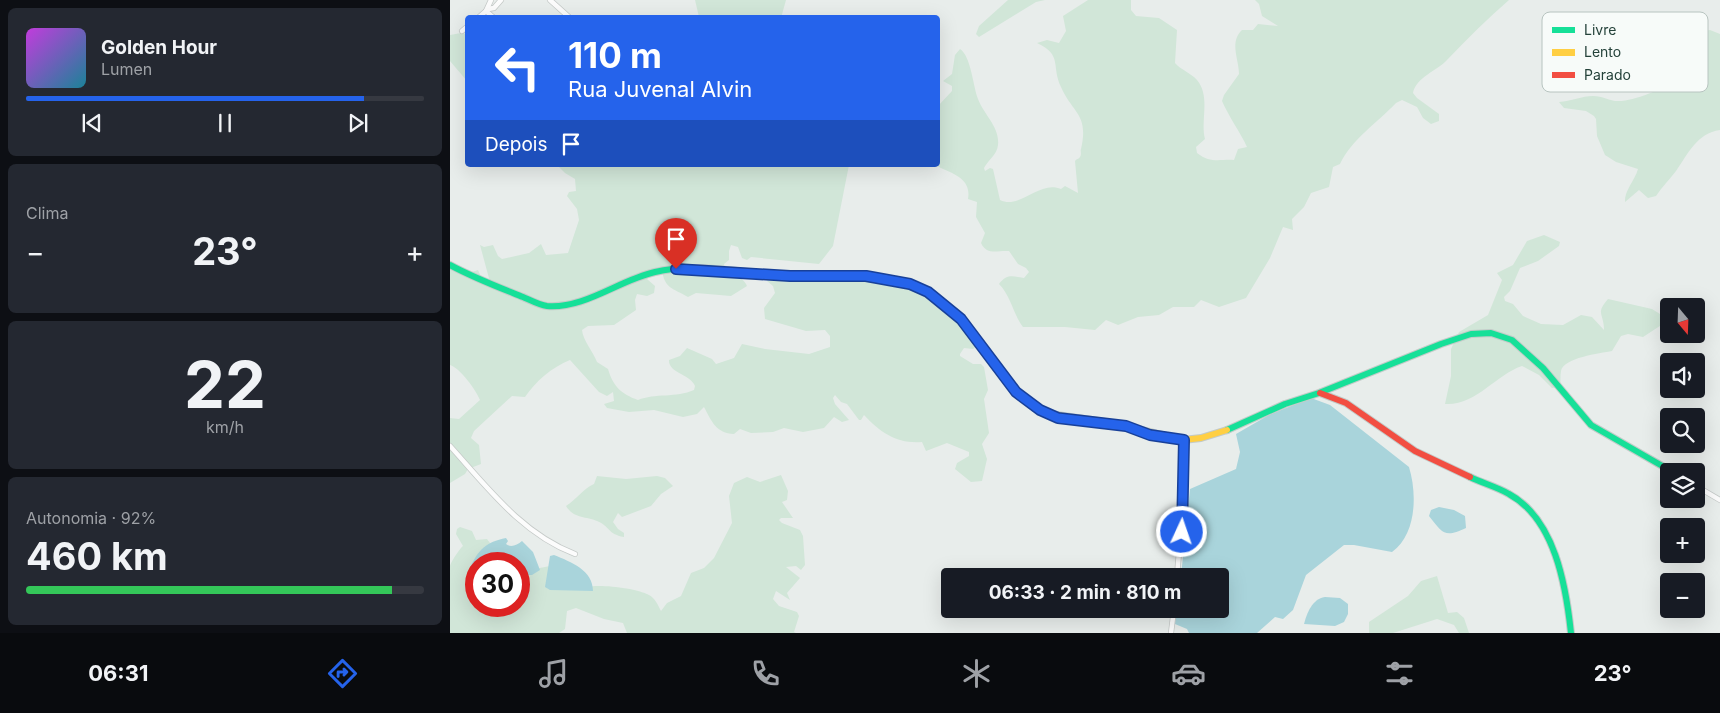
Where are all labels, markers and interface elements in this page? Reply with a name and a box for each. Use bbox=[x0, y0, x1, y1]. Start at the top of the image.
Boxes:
legend bbox=[1542, 12, 1708, 92]
text: Livre bbox=[1584, 21, 1616, 38]
text: 110 m bbox=[568, 34, 662, 76]
icon: left bbox=[485, 35, 550, 100]
text: Golden Hour bbox=[101, 36, 217, 59]
text: Lento bbox=[1584, 43, 1621, 60]
text: Lumen bbox=[101, 59, 152, 79]
text: Parado bbox=[1584, 66, 1631, 83]
text: Rua Juvenal Alvin bbox=[568, 76, 752, 102]
icon: previous bbox=[78, 109, 106, 137]
icon: pause bbox=[211, 109, 239, 137]
icon: next bbox=[344, 109, 372, 137]
icon: arrive bbox=[557, 130, 585, 158]
text: Depois bbox=[485, 133, 547, 156]
text: Clima bbox=[26, 203, 68, 223]
pin bbox=[655, 218, 697, 269]
icon: arrive bbox=[662, 225, 690, 253]
text: 23° bbox=[192, 228, 258, 274]
text: − bbox=[26, 235, 45, 269]
text: + bbox=[405, 235, 424, 269]
north arrow bbox=[1660, 298, 1705, 342]
map controls bbox=[1660, 298, 1705, 618]
text: 22 bbox=[184, 345, 266, 424]
button: sound bbox=[1660, 353, 1705, 398]
button: search bbox=[1660, 408, 1705, 453]
text: km/h bbox=[206, 417, 244, 437]
button: layers bbox=[1660, 463, 1705, 508]
position arrow bbox=[1155, 505, 1207, 557]
text: Autonomia · 92% bbox=[26, 508, 156, 528]
button: + bbox=[1660, 518, 1705, 563]
text: 460 km bbox=[26, 533, 168, 579]
speed limit sign: 30 bbox=[465, 552, 530, 617]
button: − bbox=[1660, 573, 1705, 618]
text: 06:33 · 2 min · 810 m bbox=[989, 581, 1181, 604]
icon: directions bbox=[325, 656, 360, 691]
icon: music bbox=[536, 656, 571, 691]
icon: phone bbox=[748, 656, 783, 691]
icon: climate bbox=[959, 656, 994, 691]
icon: car bbox=[1171, 656, 1206, 691]
icon: filters bbox=[1382, 656, 1417, 691]
text: 06:31 bbox=[88, 660, 148, 686]
text: 23° bbox=[1594, 660, 1632, 686]

